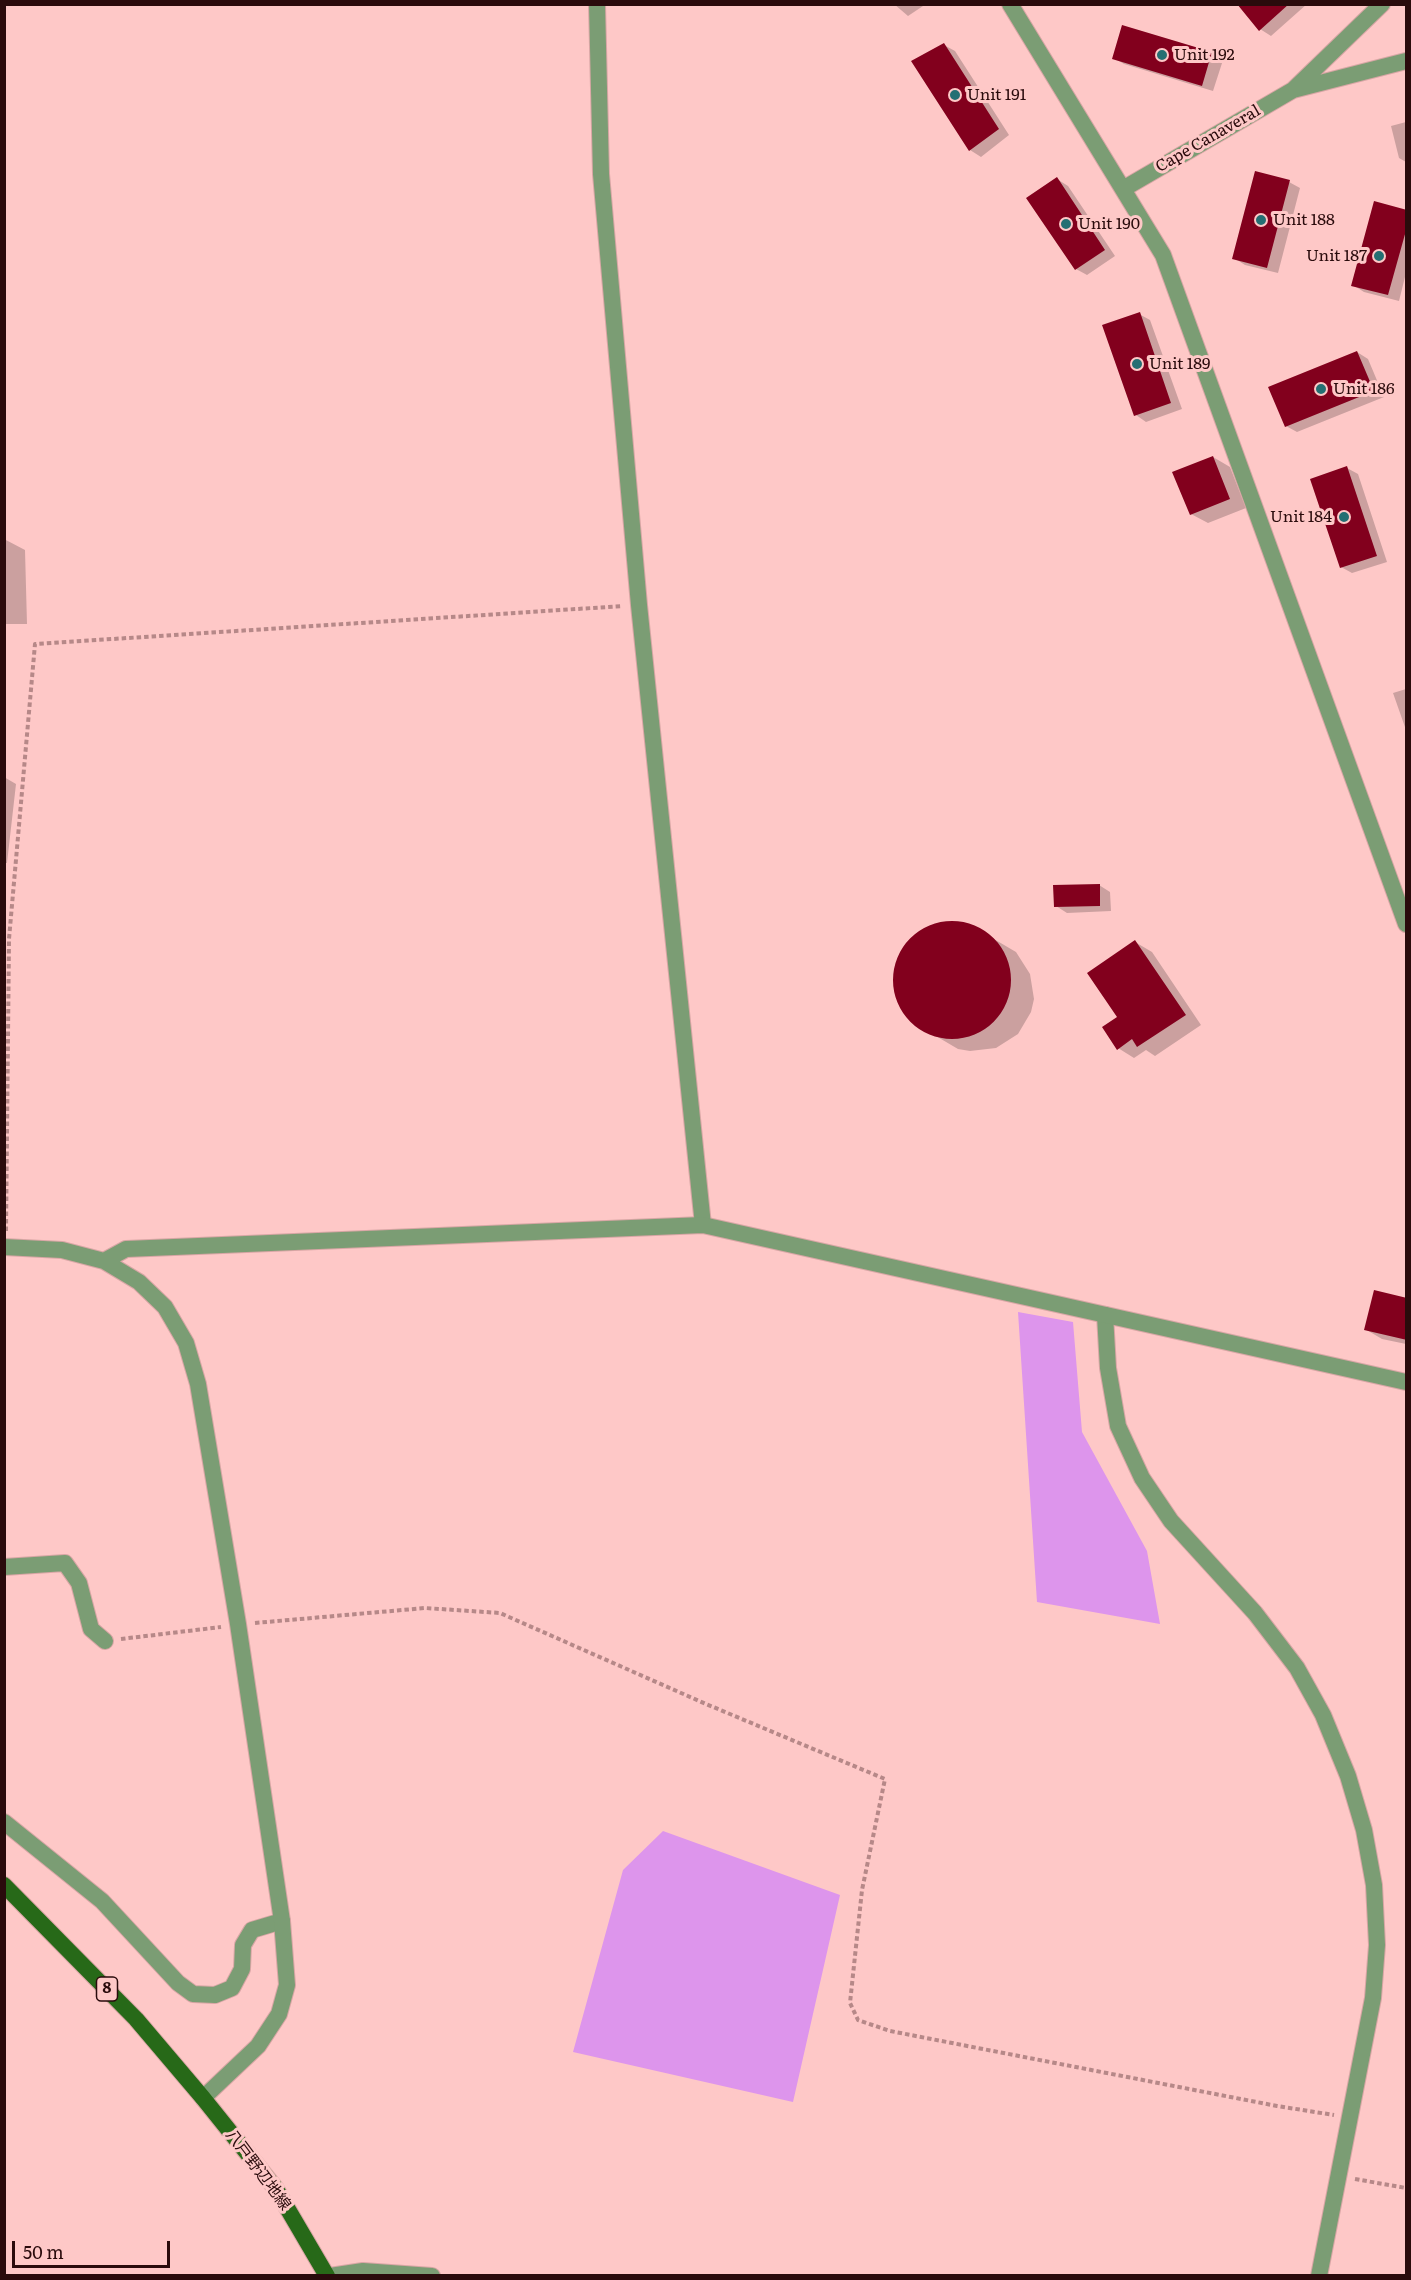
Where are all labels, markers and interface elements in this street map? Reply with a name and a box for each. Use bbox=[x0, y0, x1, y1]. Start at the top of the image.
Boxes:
place label: Unit 192 bbox=[1174, 45, 1235, 65]
marker: Unit 192 bbox=[1155, 48, 1169, 62]
place label: Unit 191 bbox=[967, 85, 1026, 105]
marker: Unit 191 bbox=[948, 88, 962, 102]
street label: Cape Canaveral bbox=[1152, 101, 1264, 177]
place label: Unit 188 bbox=[1273, 210, 1335, 230]
marker: Unit 188 bbox=[1254, 213, 1268, 227]
place label: Unit 190 bbox=[1078, 214, 1140, 234]
marker: Unit 190 bbox=[1059, 217, 1073, 231]
place label: Unit 187 bbox=[1306, 246, 1367, 266]
marker: Unit 187 bbox=[1372, 249, 1386, 263]
place label: Unit 189 bbox=[1149, 354, 1210, 374]
marker: Unit 189 bbox=[1130, 357, 1144, 371]
place label: Unit 186 bbox=[1333, 379, 1395, 399]
marker: Unit 186 bbox=[1314, 382, 1328, 396]
place label: Unit 184 bbox=[1270, 507, 1332, 527]
marker: Unit 184 bbox=[1337, 510, 1351, 524]
road number: 8 bbox=[96, 1977, 118, 2001]
street label: 八戸野辺地線 bbox=[221, 2126, 295, 2214]
scale bar bbox=[15, 2229, 172, 2267]
text: 50 m bbox=[23, 2238, 64, 2265]

